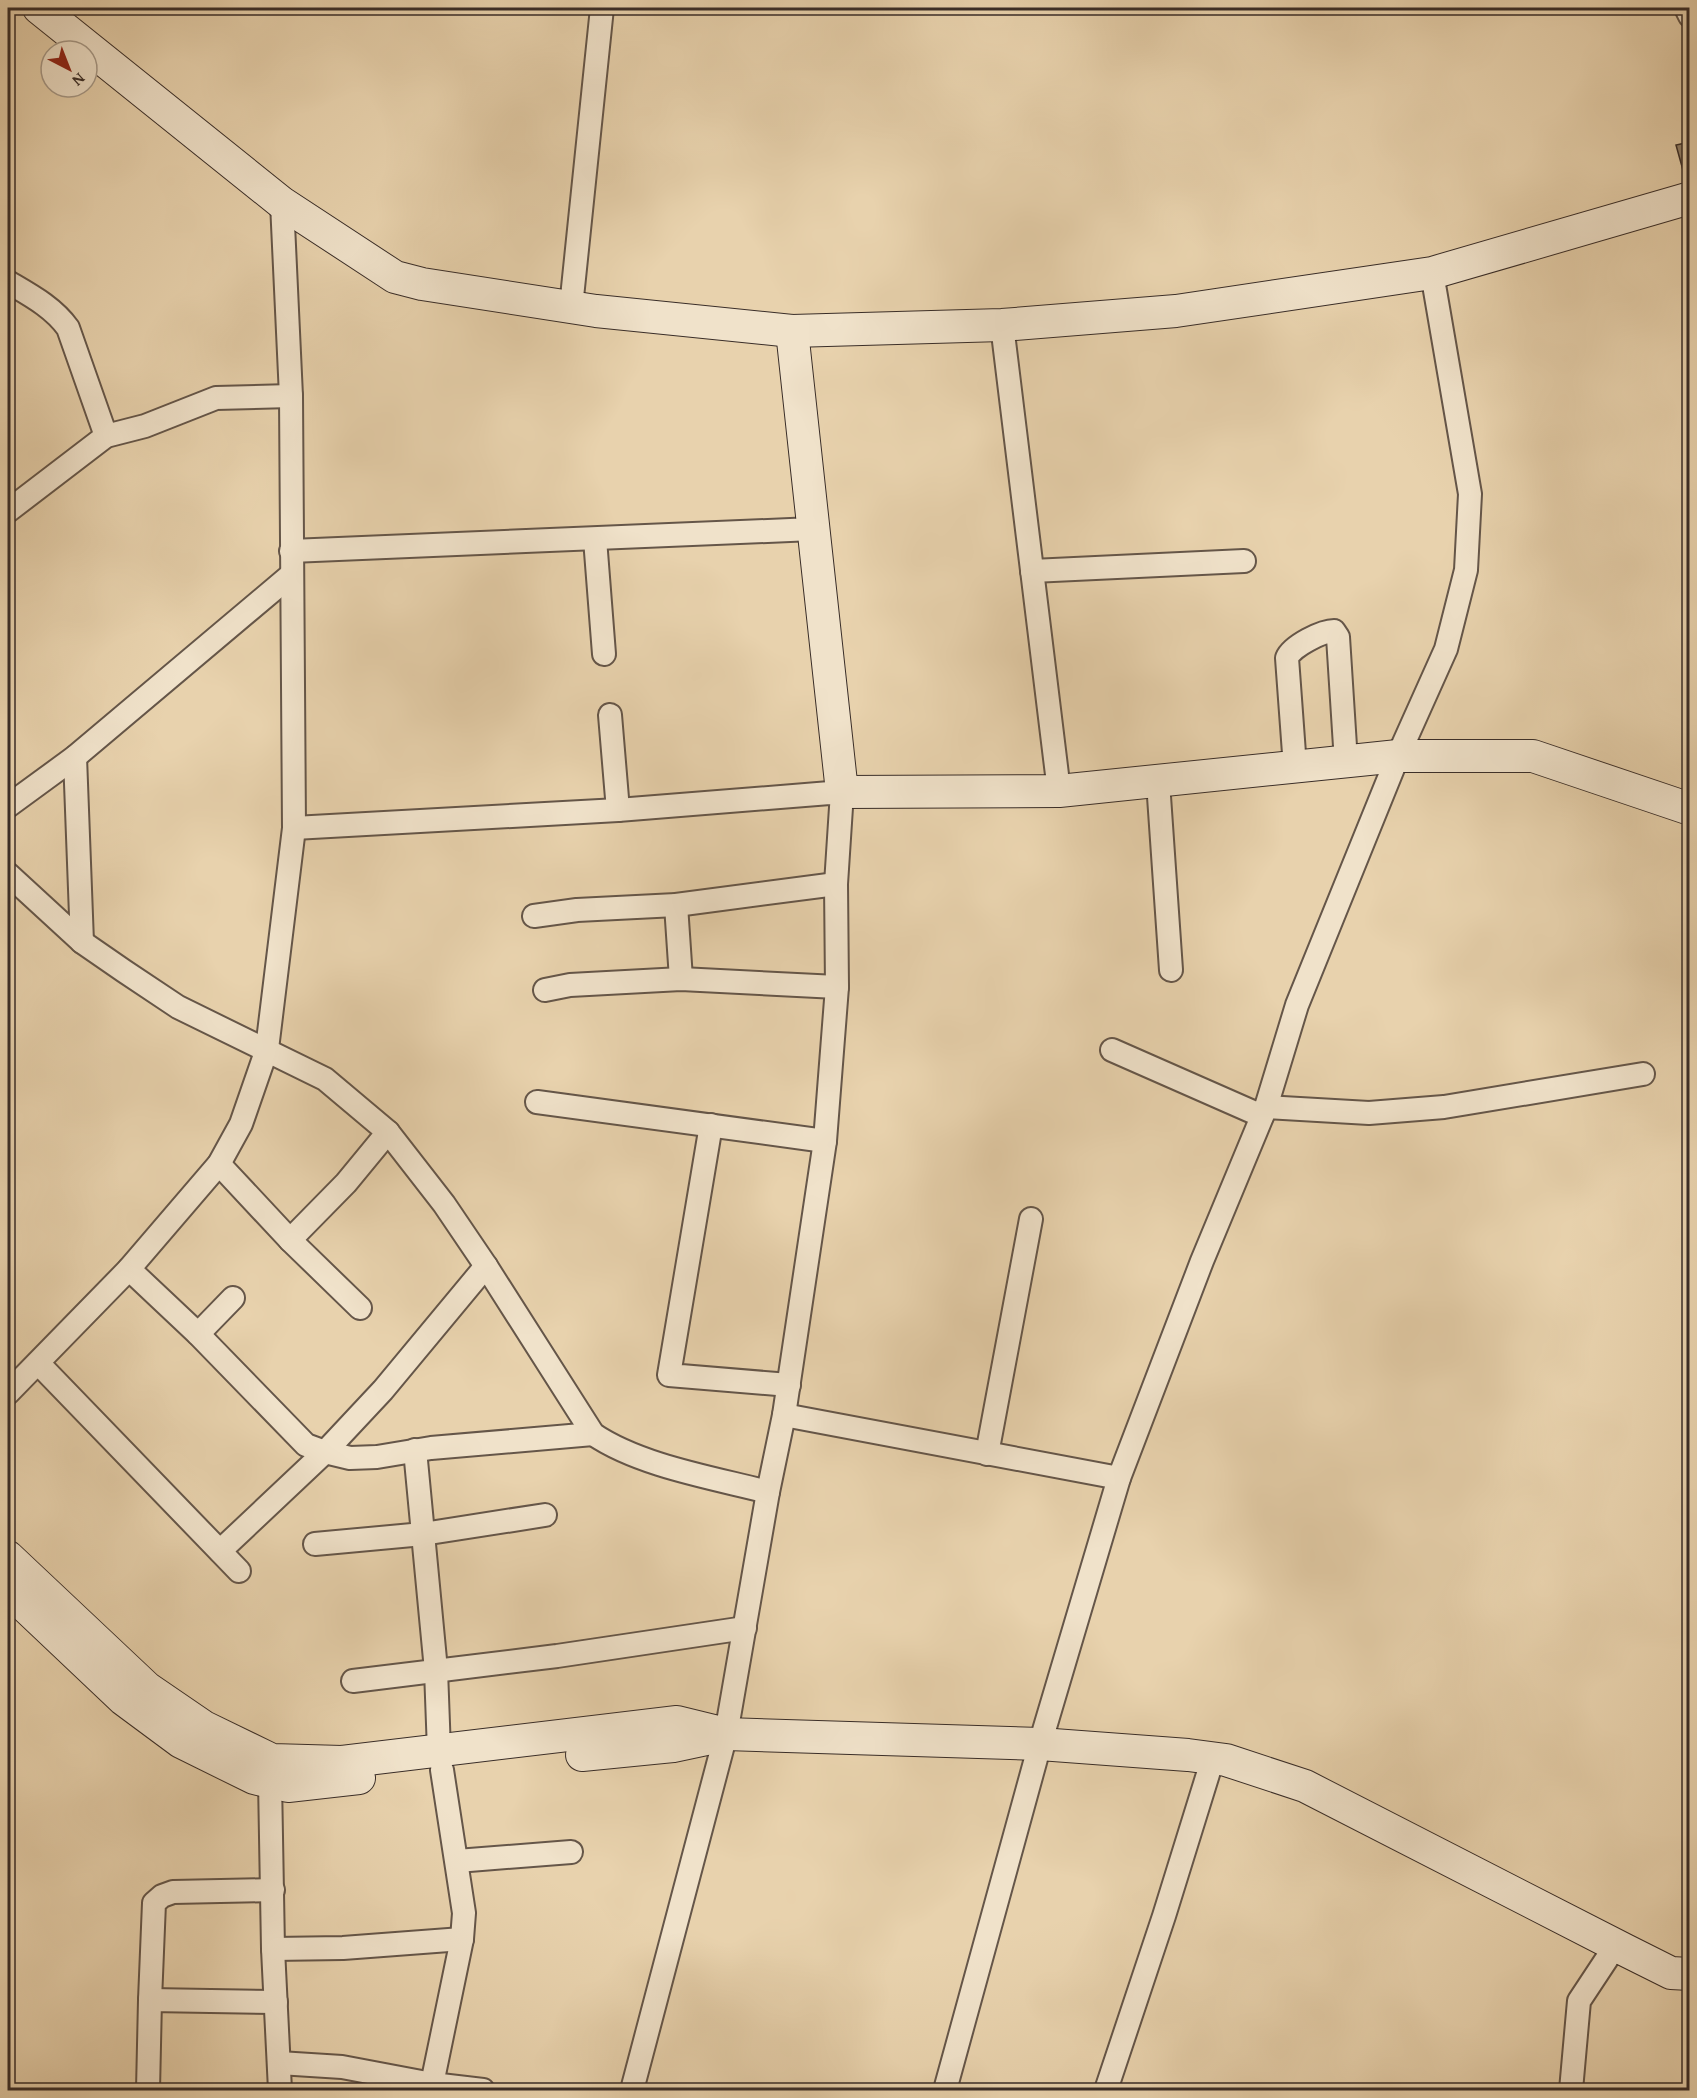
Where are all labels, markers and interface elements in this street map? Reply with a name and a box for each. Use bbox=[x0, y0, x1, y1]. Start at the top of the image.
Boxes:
north arrow bbox=[39, 39, 99, 99]
text: N bbox=[67, 68, 91, 93]

